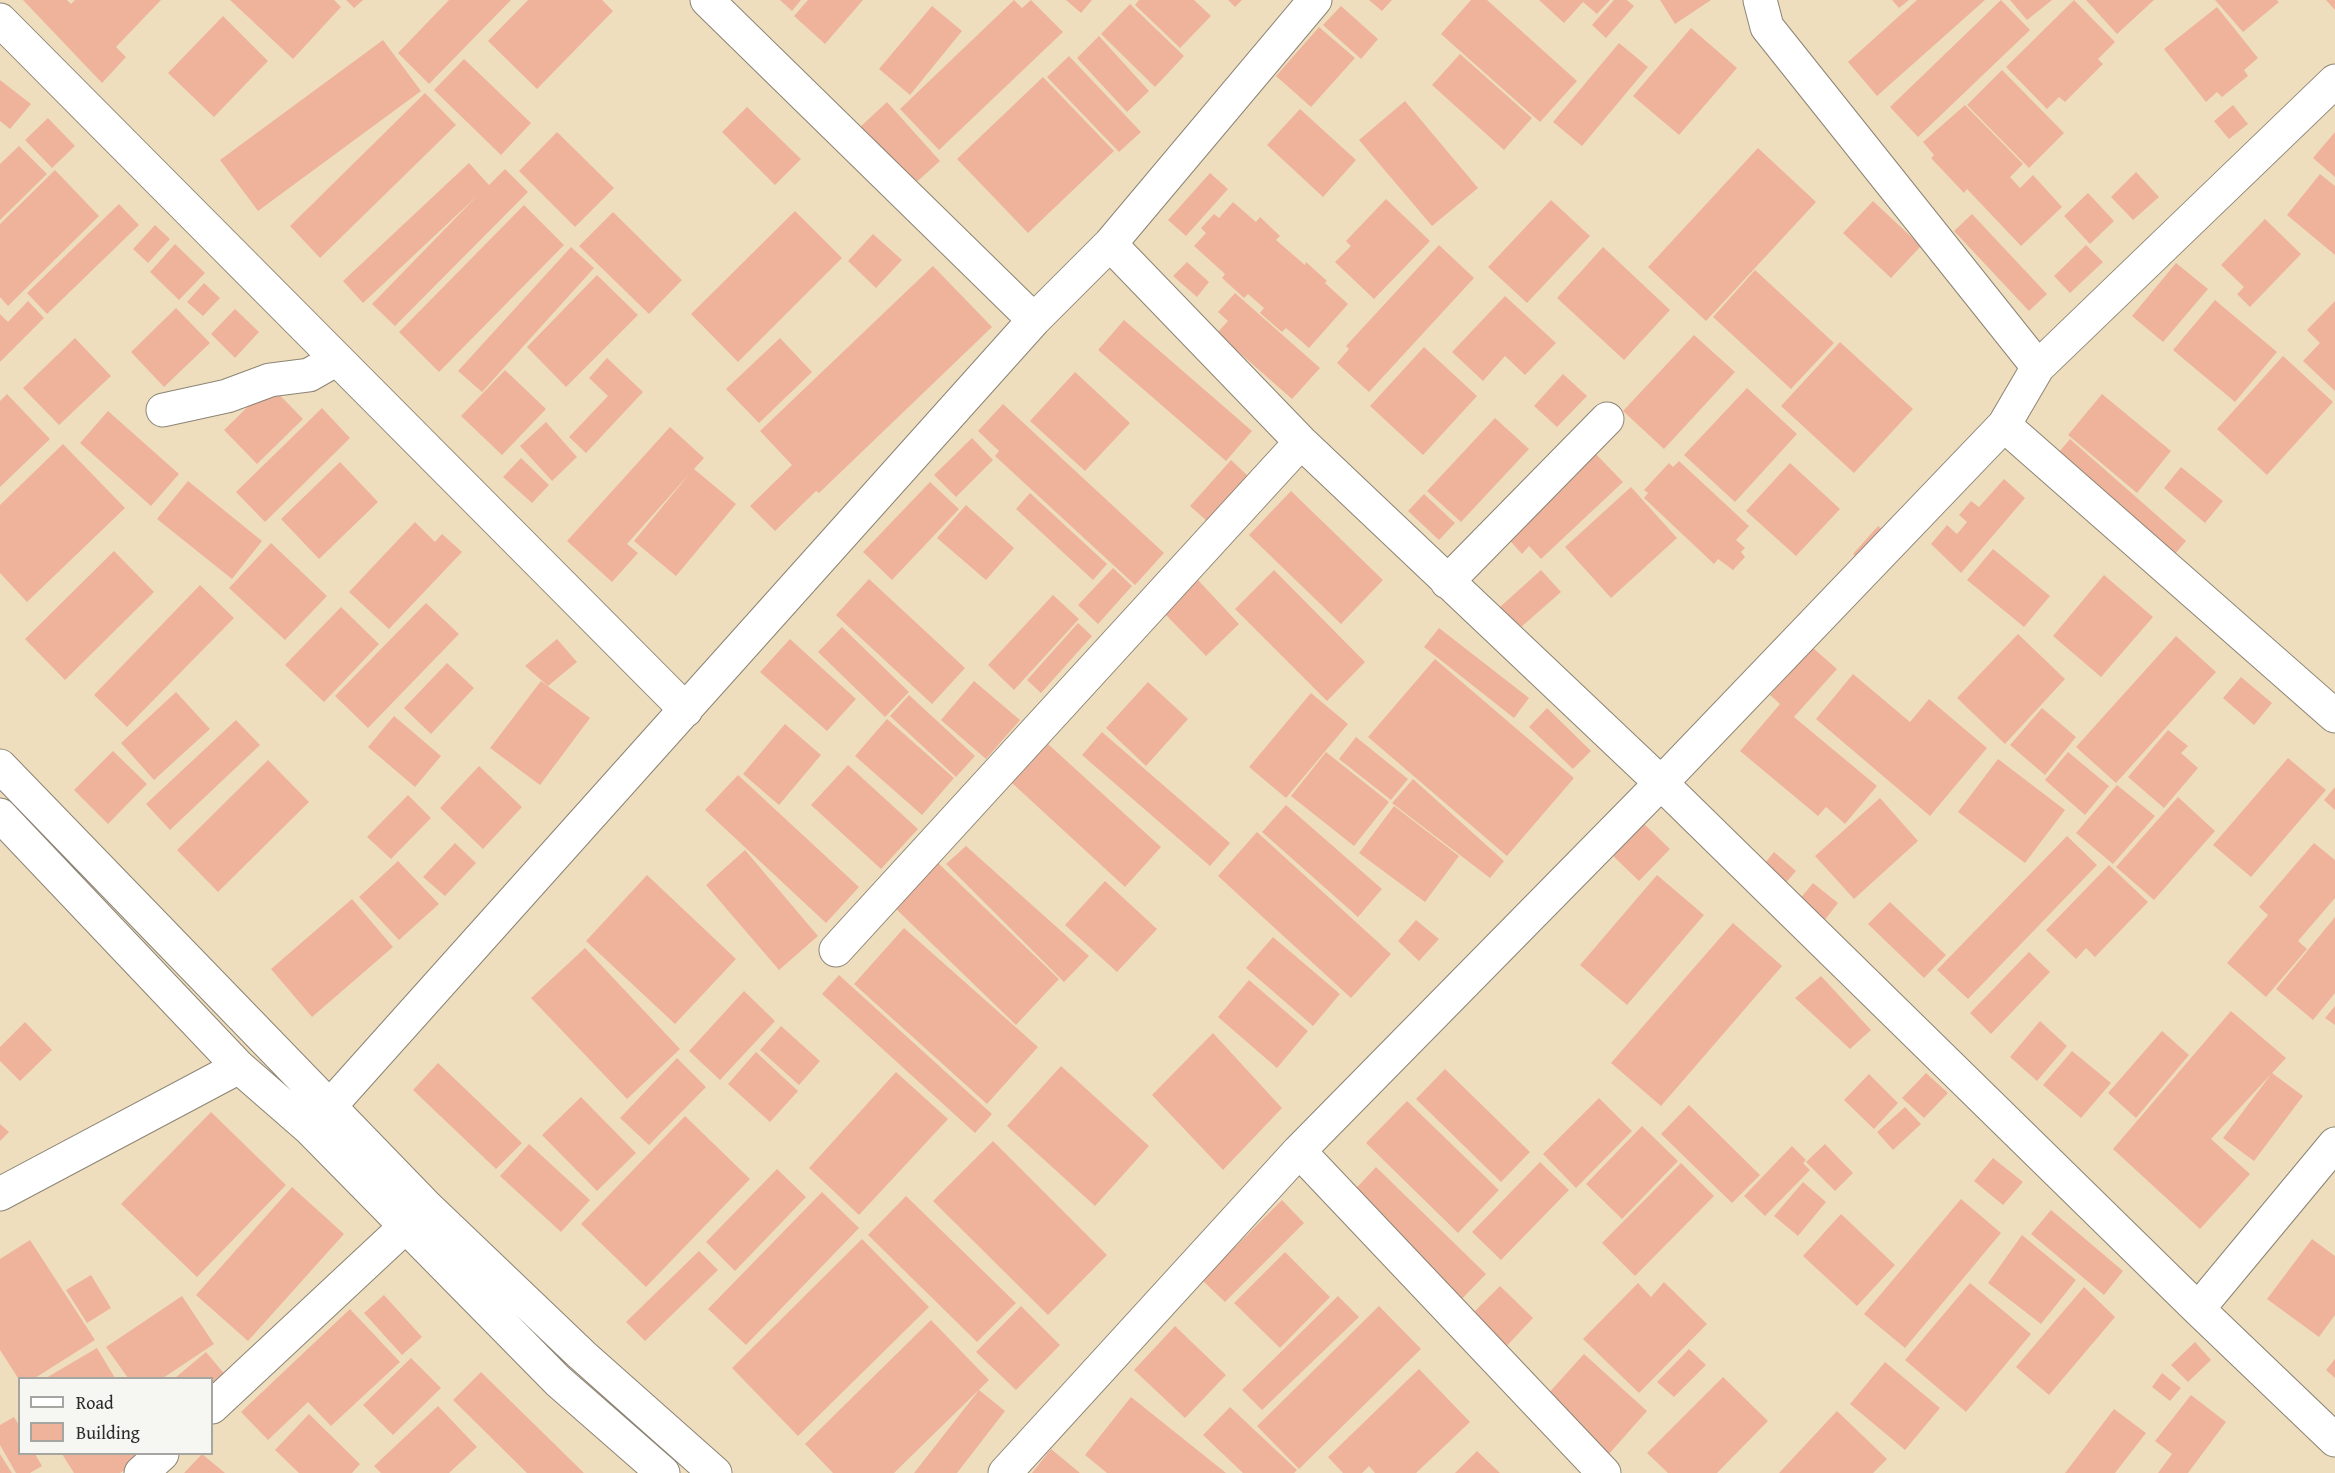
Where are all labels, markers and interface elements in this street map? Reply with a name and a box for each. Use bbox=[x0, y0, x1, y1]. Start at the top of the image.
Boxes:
legend bbox=[18, 1377, 213, 1455]
text: Road bbox=[76, 1389, 114, 1416]
text: Building bbox=[76, 1419, 140, 1446]

